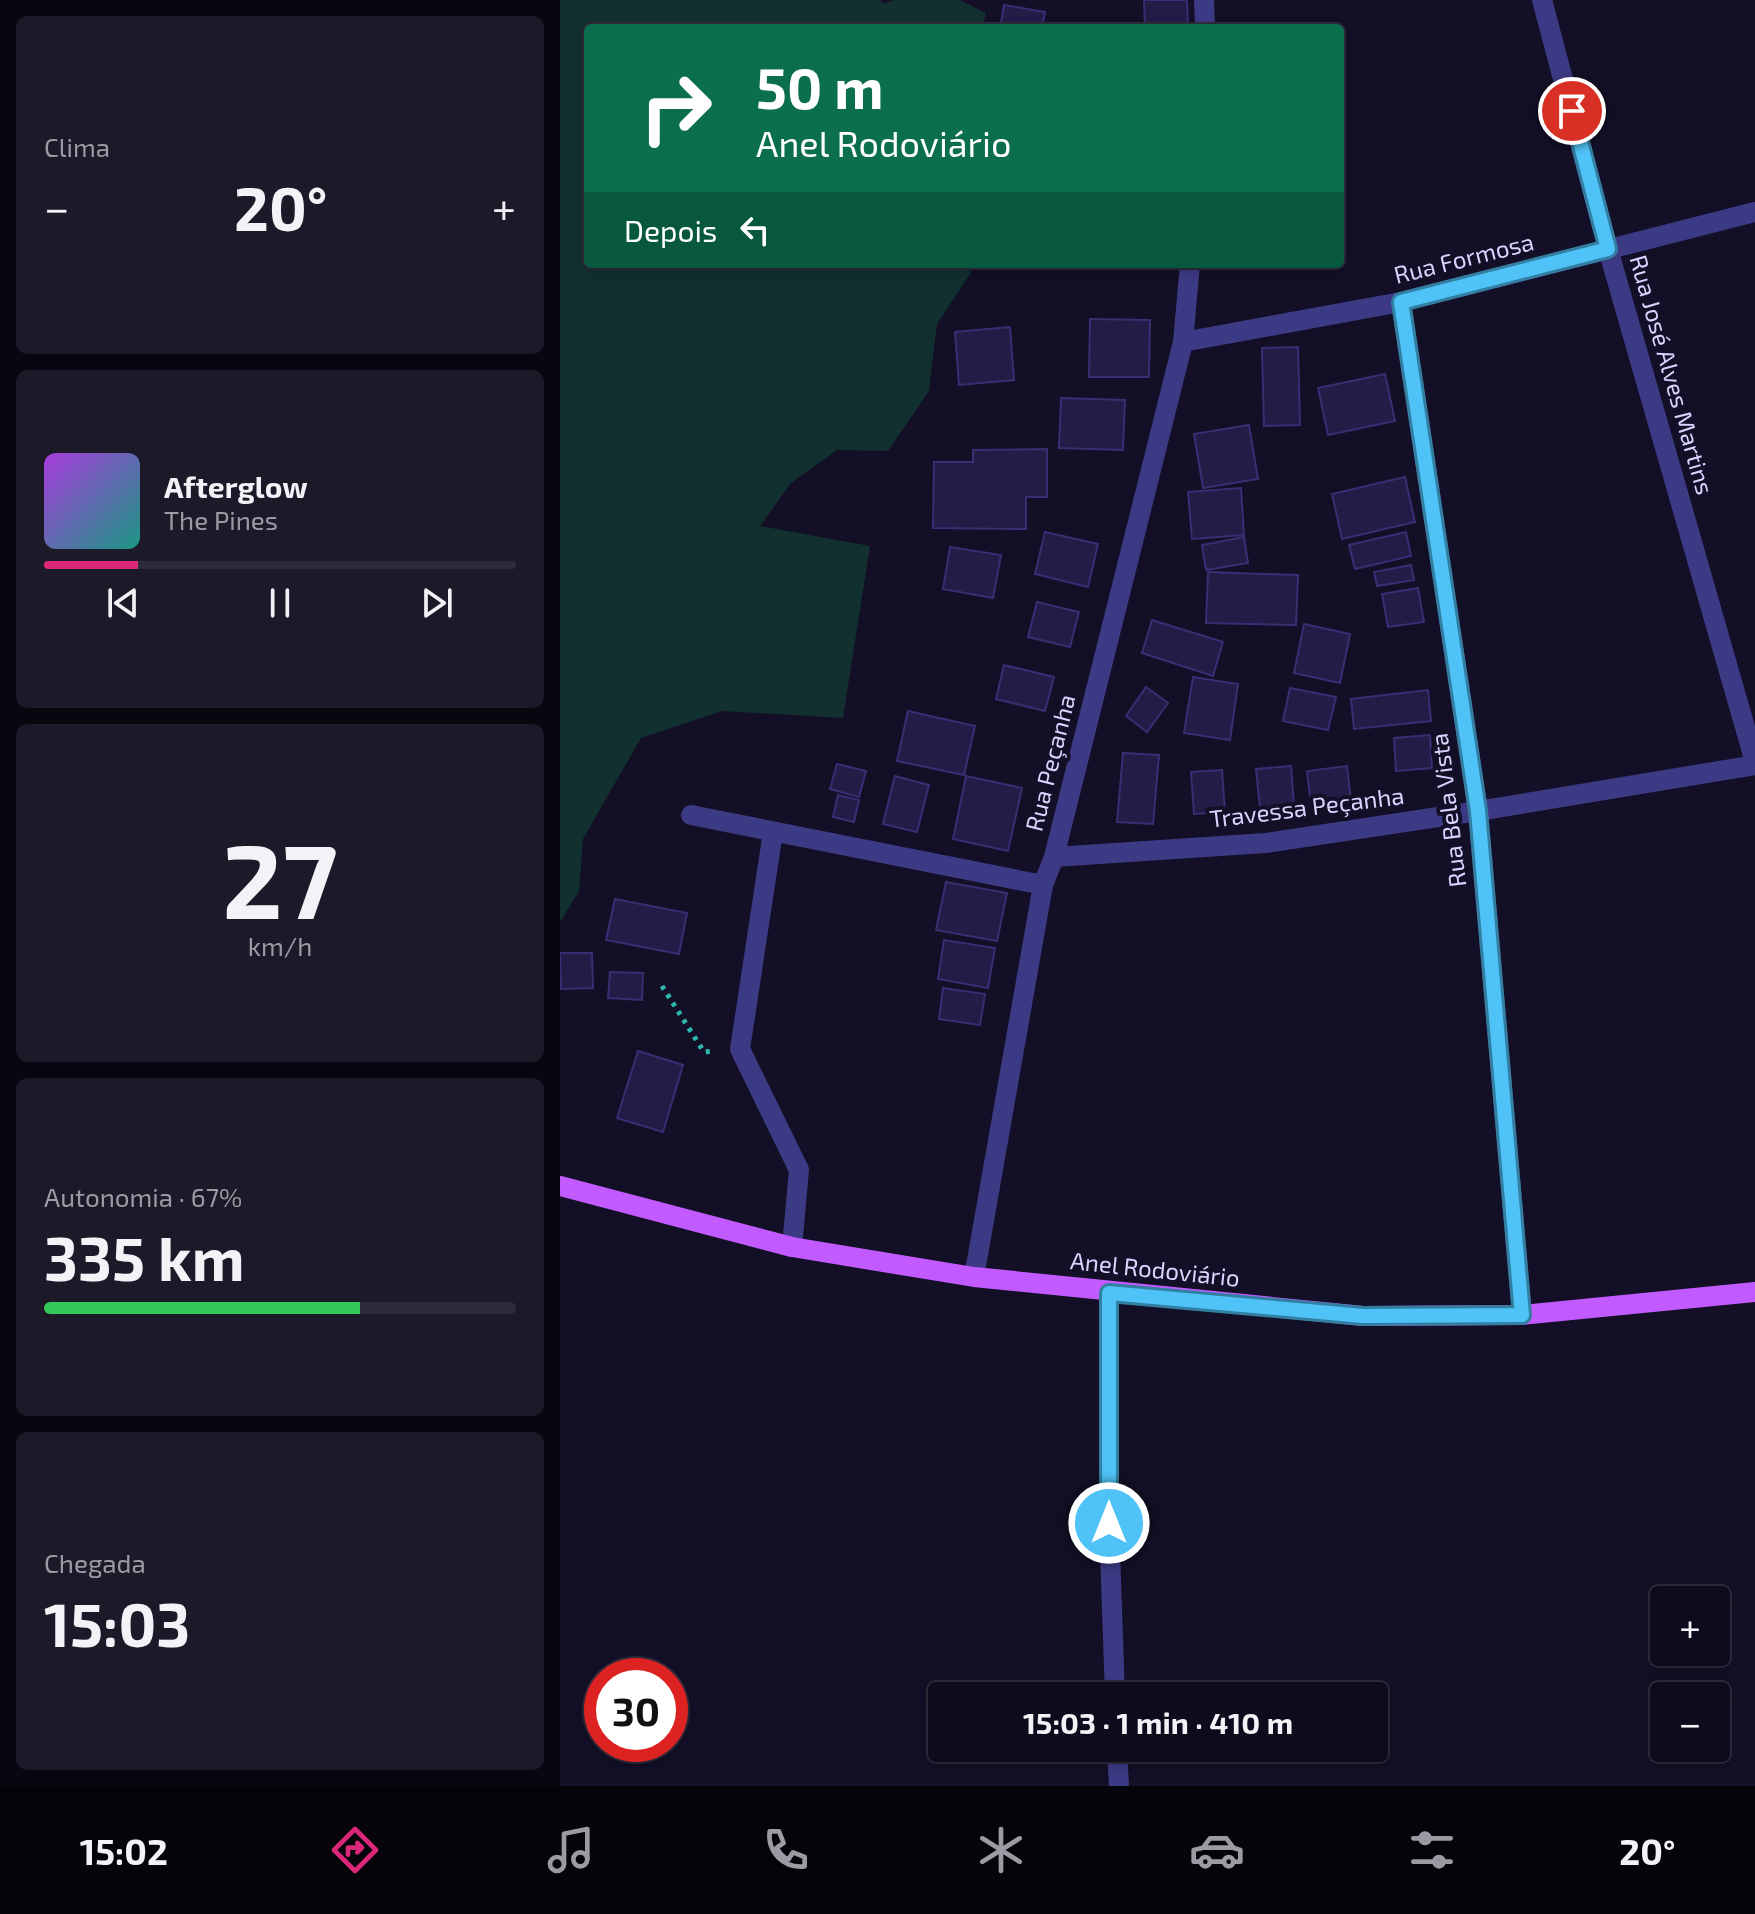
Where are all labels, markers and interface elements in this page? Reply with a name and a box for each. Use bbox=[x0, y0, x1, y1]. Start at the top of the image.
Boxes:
text: 50 m bbox=[756, 53, 884, 120]
icon: right bbox=[624, 56, 728, 160]
pin bbox=[1538, 77, 1606, 145]
icon: arrive bbox=[1550, 89, 1594, 133]
text: Anel Rodoviário bbox=[756, 121, 1011, 164]
text: Clima bbox=[44, 131, 110, 162]
text: 20° bbox=[234, 171, 327, 243]
text: − bbox=[44, 180, 70, 233]
text: + bbox=[492, 180, 516, 233]
icon: left bbox=[733, 208, 777, 252]
text: Depois bbox=[624, 212, 717, 248]
street label: Rua Formosa bbox=[1391, 226, 1536, 289]
street label: Rua José Alves Martins bbox=[1624, 251, 1721, 498]
text: Afterglow bbox=[164, 468, 308, 504]
text: The Pines bbox=[164, 504, 278, 535]
icon: previous bbox=[101, 581, 145, 625]
icon: pause bbox=[258, 581, 302, 625]
icon: next bbox=[415, 581, 459, 625]
street label: Rua Peçanha bbox=[1019, 691, 1082, 834]
street label: Rua Bela Vista bbox=[1424, 732, 1471, 889]
street label: Travessa Peçanha bbox=[1208, 780, 1406, 834]
text: 27 bbox=[222, 815, 338, 940]
text: km/h bbox=[248, 930, 312, 961]
text: Autonomia · 67% bbox=[44, 1181, 242, 1212]
text: 335 km bbox=[44, 1221, 245, 1293]
street label: Anel Rodoviário bbox=[1069, 1245, 1241, 1292]
position arrow bbox=[1067, 1481, 1151, 1565]
text: Chegada bbox=[44, 1547, 146, 1578]
map controls bbox=[1650, 1586, 1730, 1762]
button: + bbox=[1650, 1586, 1730, 1666]
text: 15:03 bbox=[44, 1587, 190, 1659]
speed limit sign: 30 bbox=[584, 1658, 688, 1762]
button: − bbox=[1650, 1682, 1730, 1762]
text: 15:03 · 1 min · 410 m bbox=[1023, 1704, 1293, 1740]
icon: directions bbox=[327, 1822, 383, 1878]
icon: music bbox=[543, 1822, 599, 1878]
icon: phone bbox=[758, 1822, 814, 1878]
icon: climate bbox=[973, 1822, 1029, 1878]
icon: car bbox=[1189, 1822, 1245, 1878]
icon: filters bbox=[1404, 1822, 1460, 1878]
text: 15:02 bbox=[80, 1829, 168, 1872]
text: 20° bbox=[1619, 1829, 1675, 1872]

